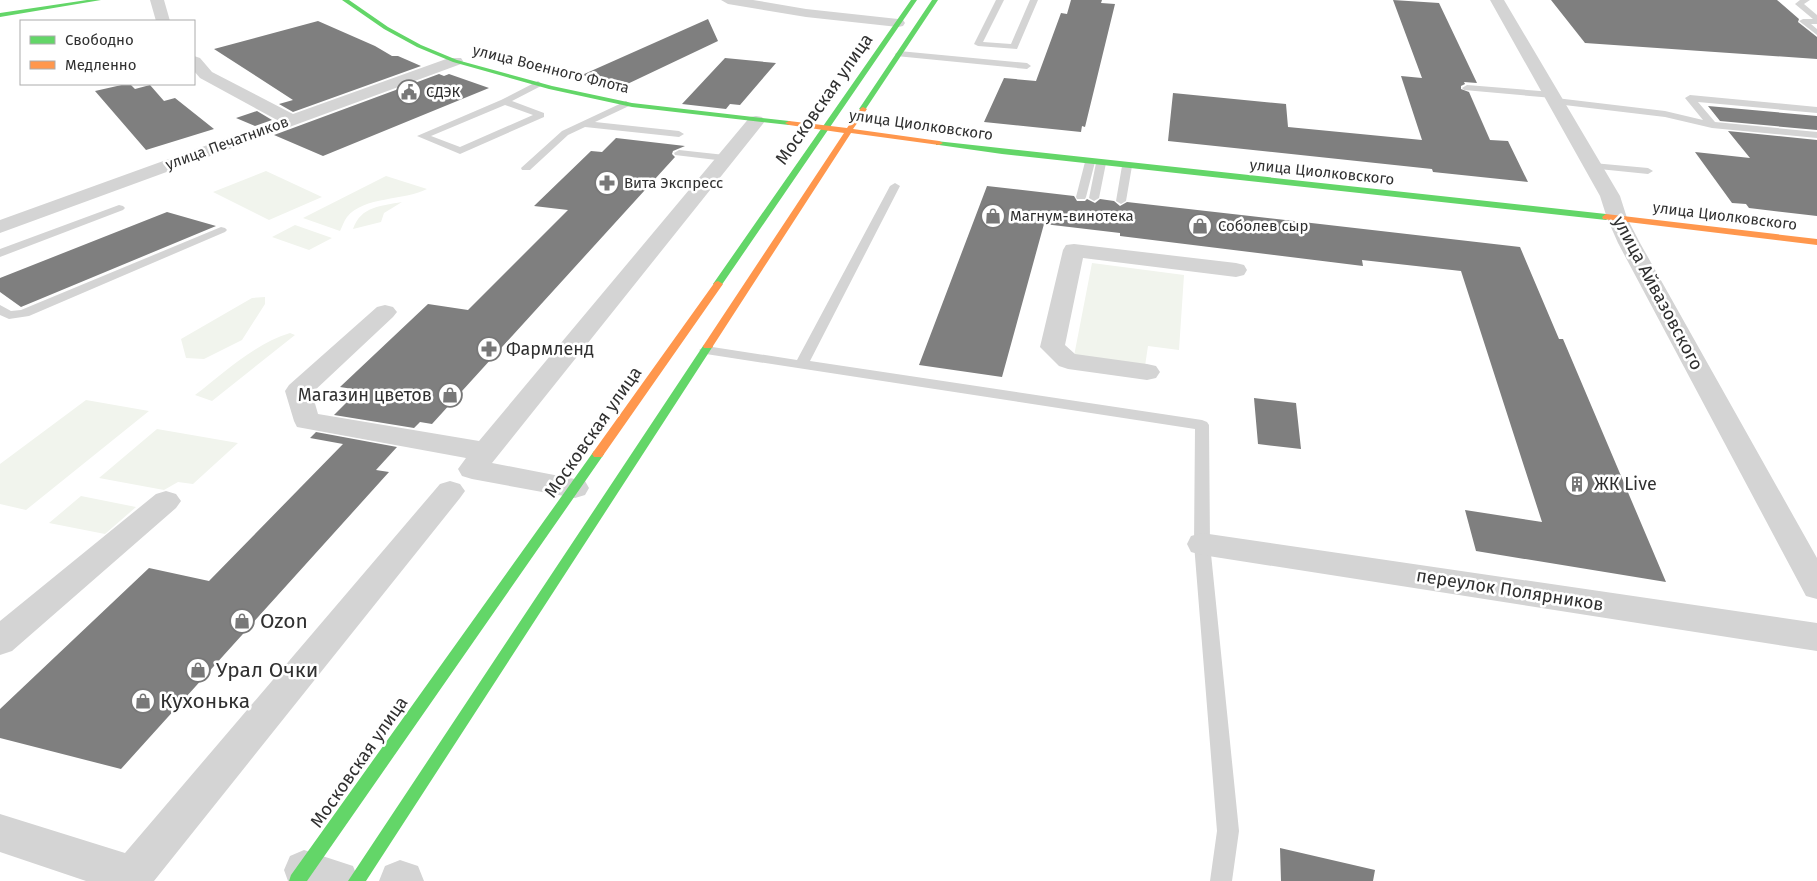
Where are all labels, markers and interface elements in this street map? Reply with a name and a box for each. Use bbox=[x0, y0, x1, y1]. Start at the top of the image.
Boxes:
legend bbox=[20, 20, 195, 85]
street label: Московская улица bbox=[770, 29, 878, 169]
text: Свободно bbox=[65, 31, 134, 49]
street label: улица Военного Флота bbox=[471, 41, 631, 97]
text: Медленно bbox=[65, 56, 137, 74]
public building icon: СДЭК bbox=[396, 79, 422, 105]
place label: СДЭК bbox=[426, 83, 461, 101]
street label: улица Циолковского bbox=[848, 106, 994, 144]
street label: улица Печатников bbox=[163, 112, 291, 174]
street label: улица Циолковского bbox=[1249, 155, 1395, 189]
pharmacy icon: Вита Экспресс bbox=[594, 170, 620, 196]
place label: Вита Экспресс bbox=[624, 174, 723, 192]
street label: улица Циолковского bbox=[1652, 198, 1798, 234]
shop icon: Магнум-винотека bbox=[980, 203, 1006, 229]
place label: Магнум-винотека bbox=[1010, 207, 1134, 225]
street label: улица Айвазовского bbox=[1608, 212, 1708, 374]
shop icon: Соболев сыр bbox=[1187, 213, 1213, 239]
place label: Соболев сыр bbox=[1218, 217, 1309, 235]
pharmacy icon: Фармленд bbox=[476, 336, 502, 362]
place label: Фармленд bbox=[506, 338, 594, 360]
street label: Московская улица bbox=[539, 362, 647, 502]
shop icon: Магазин цветов bbox=[437, 382, 463, 408]
place label: Магазин цветов bbox=[298, 384, 432, 406]
building icon: ЖК Live bbox=[1564, 471, 1590, 497]
place label: ЖК Live bbox=[1594, 473, 1657, 495]
street label: переулок Полярников bbox=[1415, 564, 1605, 616]
shop icon: Ozon bbox=[229, 608, 255, 634]
place label: Ozon bbox=[260, 608, 308, 634]
shop icon: Урал Очки bbox=[185, 657, 211, 683]
place label: Урал Очки bbox=[216, 657, 318, 683]
shop icon: Кухонька bbox=[130, 688, 156, 714]
place label: Кухонька bbox=[160, 688, 250, 714]
street label: Московская улица bbox=[305, 692, 413, 832]

